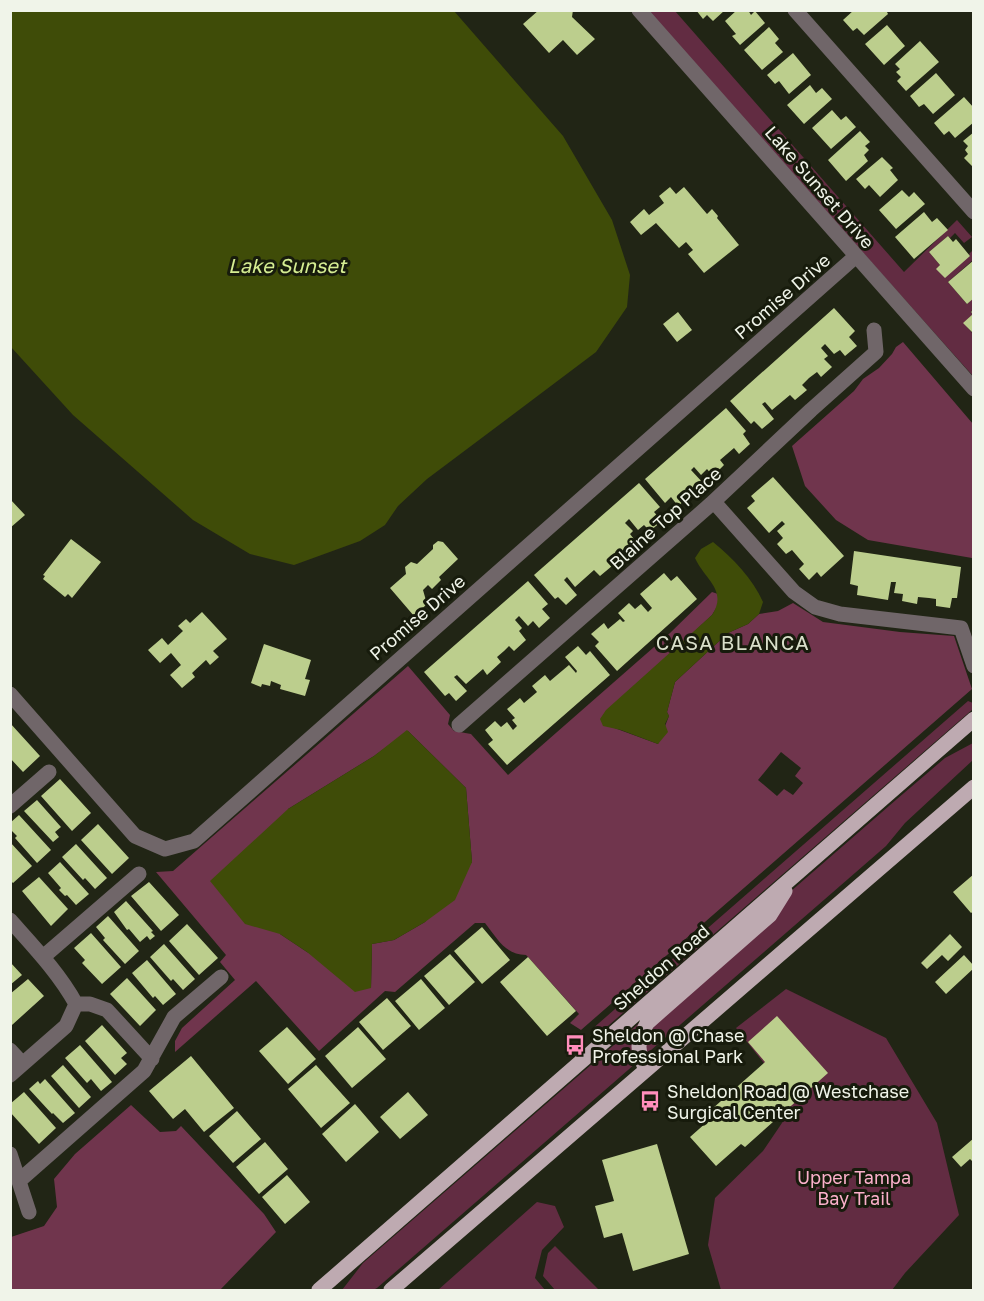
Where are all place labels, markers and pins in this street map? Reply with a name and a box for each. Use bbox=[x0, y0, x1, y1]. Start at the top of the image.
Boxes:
place label: Sheldon @ Chase Professional Park bbox=[592, 1024, 744, 1067]
bus stop icon: Sheldon @ Chase Professional Park bbox=[563, 1033, 587, 1057]
place label: Sheldon Road @ Westchase Surgical Center bbox=[667, 1080, 909, 1123]
bus stop icon: Sheldon Road @ Westchase Surgical Center bbox=[638, 1089, 662, 1113]

